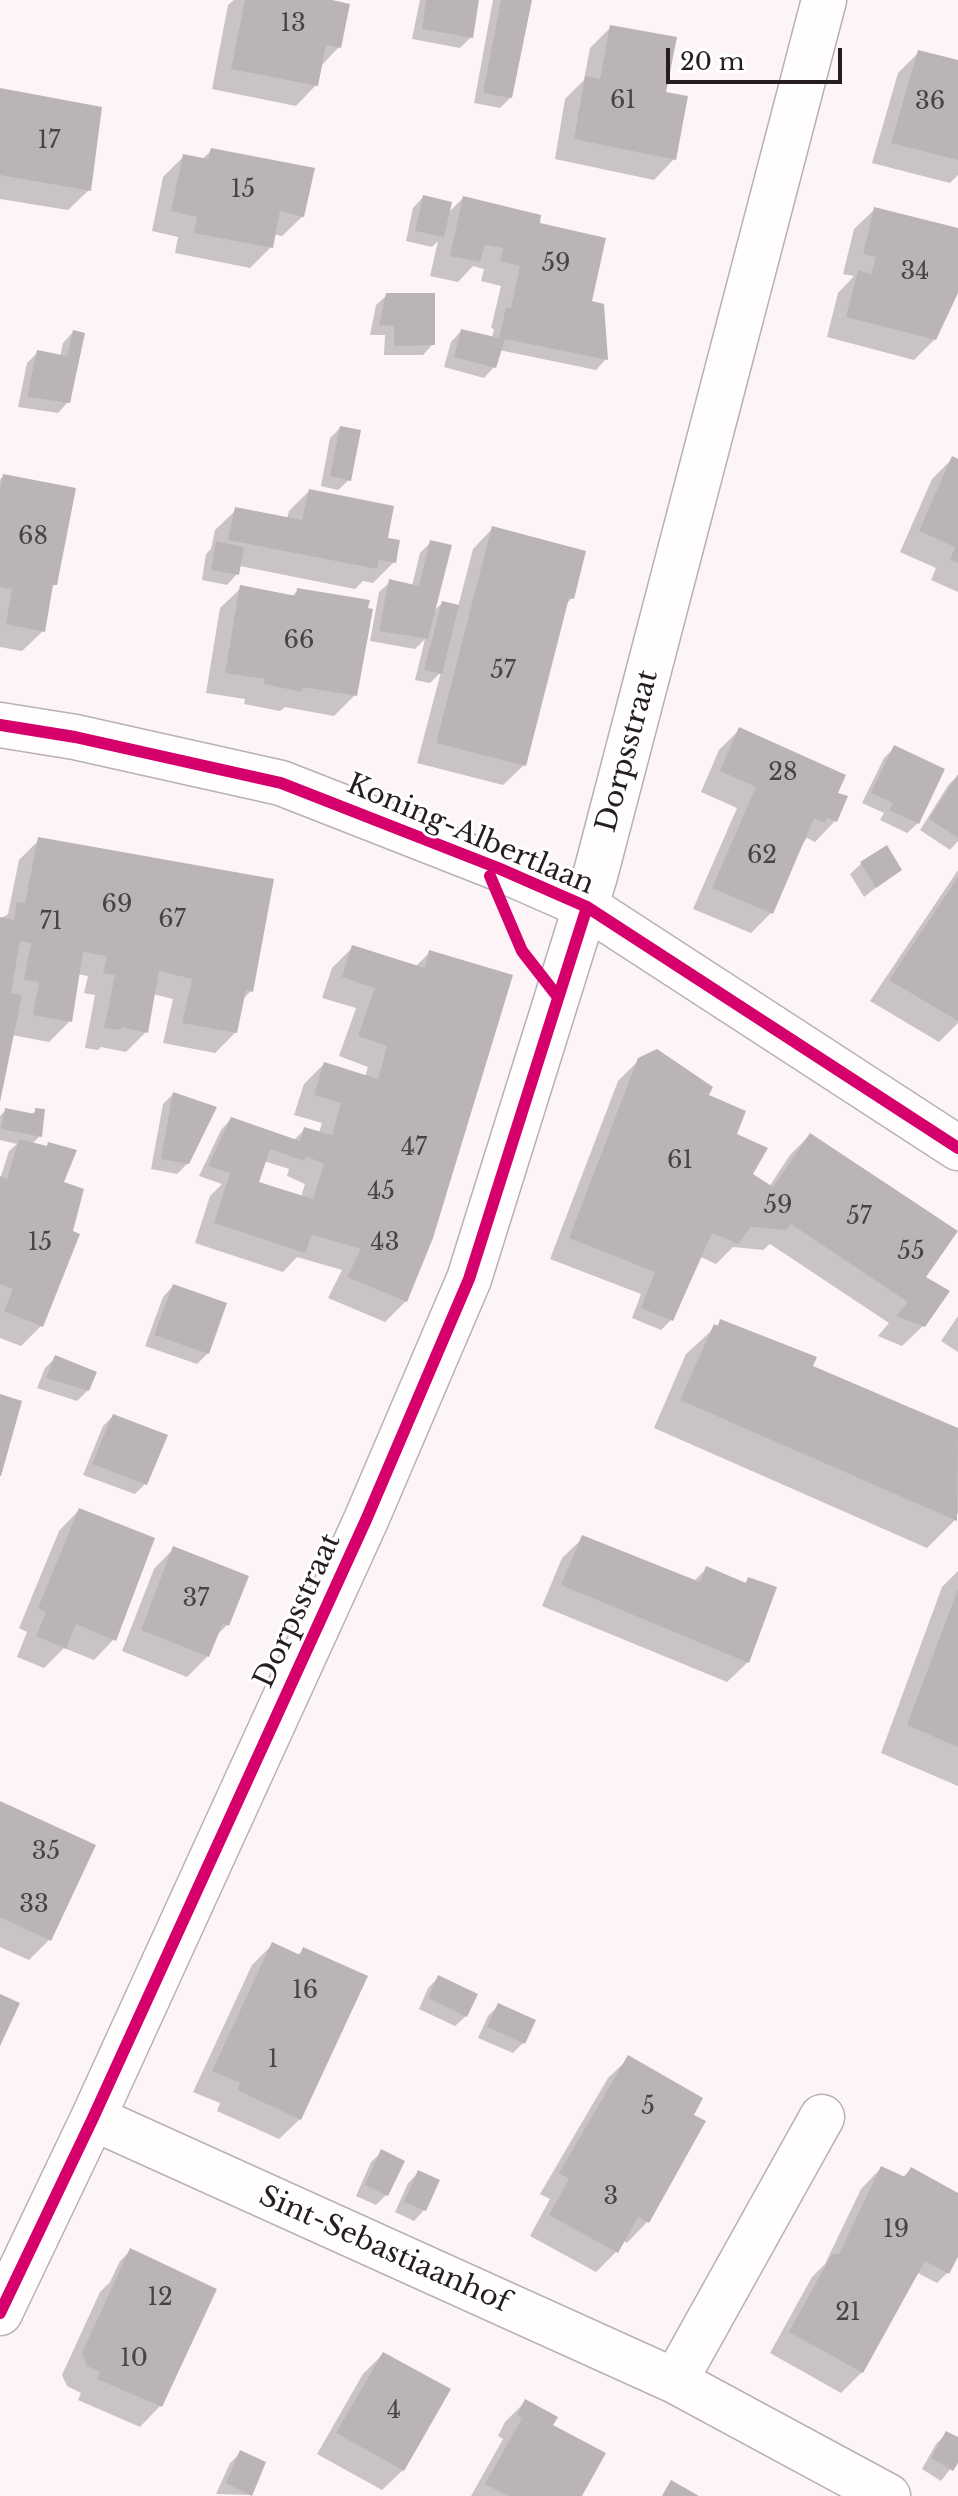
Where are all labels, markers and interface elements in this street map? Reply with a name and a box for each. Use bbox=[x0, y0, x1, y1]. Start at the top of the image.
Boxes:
house number: 13 bbox=[280, 10, 306, 38]
scale bar bbox=[670, 32, 846, 82]
text: 20 m bbox=[680, 47, 745, 76]
house number: 61 bbox=[610, 87, 636, 115]
house number: 36 bbox=[915, 88, 945, 116]
house number: 17 bbox=[38, 127, 60, 155]
house number: 15 bbox=[231, 176, 255, 204]
house number: 59 bbox=[541, 250, 571, 278]
house number: 34 bbox=[901, 258, 929, 286]
house number: 68 bbox=[18, 523, 48, 551]
house number: 66 bbox=[284, 627, 314, 655]
house number: 57 bbox=[490, 657, 516, 685]
street label: Dorpsstraat bbox=[590, 666, 666, 836]
house number: 28 bbox=[768, 759, 798, 787]
street label: Koning-Albertlaan bbox=[341, 768, 599, 902]
house number: 62 bbox=[747, 842, 777, 870]
house number: 69 bbox=[102, 891, 132, 919]
house number: 67 bbox=[158, 906, 186, 934]
house number: 71 bbox=[40, 908, 62, 936]
house number: 47 bbox=[401, 1134, 427, 1162]
house number: 61 bbox=[667, 1147, 693, 1175]
house number: 45 bbox=[367, 1178, 395, 1206]
house number: 59 bbox=[763, 1192, 793, 1220]
house number: 57 bbox=[846, 1203, 872, 1231]
house number: 15 bbox=[28, 1229, 52, 1257]
house number: 43 bbox=[371, 1229, 399, 1257]
house number: 55 bbox=[897, 1238, 925, 1266]
street label: Dorpsstraat bbox=[248, 1528, 348, 1694]
house number: 37 bbox=[183, 1585, 209, 1613]
house number: 35 bbox=[32, 1838, 60, 1866]
house number: 33 bbox=[19, 1891, 49, 1919]
house number: 16 bbox=[292, 1977, 318, 2005]
house number: 1 bbox=[268, 2046, 278, 2074]
house number: 5 bbox=[641, 2093, 655, 2121]
street label: Sint-Sebastiaanhof bbox=[254, 2180, 514, 2320]
house number: 3 bbox=[604, 2183, 618, 2211]
house number: 19 bbox=[883, 2216, 909, 2244]
house number: 12 bbox=[147, 2284, 173, 2312]
house number: 21 bbox=[835, 2299, 861, 2327]
house number: 10 bbox=[120, 2345, 148, 2373]
house number: 4 bbox=[387, 2397, 401, 2425]

